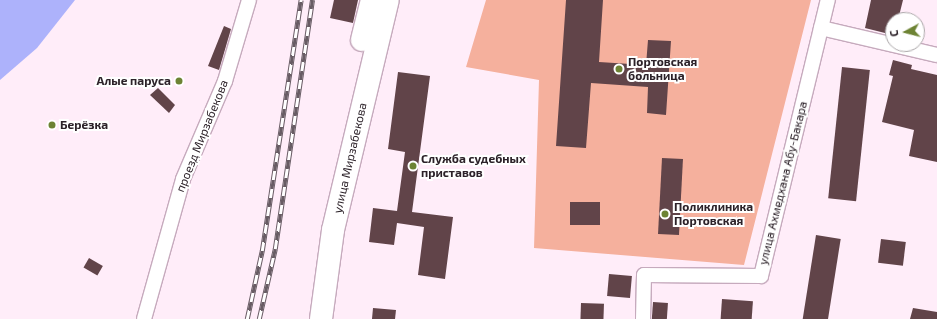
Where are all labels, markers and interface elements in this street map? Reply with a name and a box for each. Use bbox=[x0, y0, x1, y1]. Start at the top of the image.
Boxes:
north arrow bbox=[885, 12, 925, 52]
text: С bbox=[887, 29, 900, 37]
place label: Портовская больница bbox=[628, 55, 697, 83]
marker: Портовская больница bbox=[613, 63, 625, 75]
place label: Алые паруса bbox=[96, 74, 171, 88]
marker: Алые паруса bbox=[174, 76, 184, 86]
street label: проезд Мирзабекова bbox=[173, 78, 231, 194]
street label: улица Ахмедхана Абу-Бакара bbox=[756, 100, 810, 266]
street label: улица Мирзабекова bbox=[330, 101, 370, 215]
place label: Берёзка bbox=[60, 118, 108, 132]
marker: Берёзка bbox=[47, 120, 57, 130]
place label: Служба судебных приставов bbox=[421, 152, 526, 180]
marker: Служба судебных приставов bbox=[408, 161, 418, 171]
place label: Поликлиника Портовская bbox=[674, 200, 753, 228]
marker: Поликлиника Портовская bbox=[659, 208, 671, 220]

